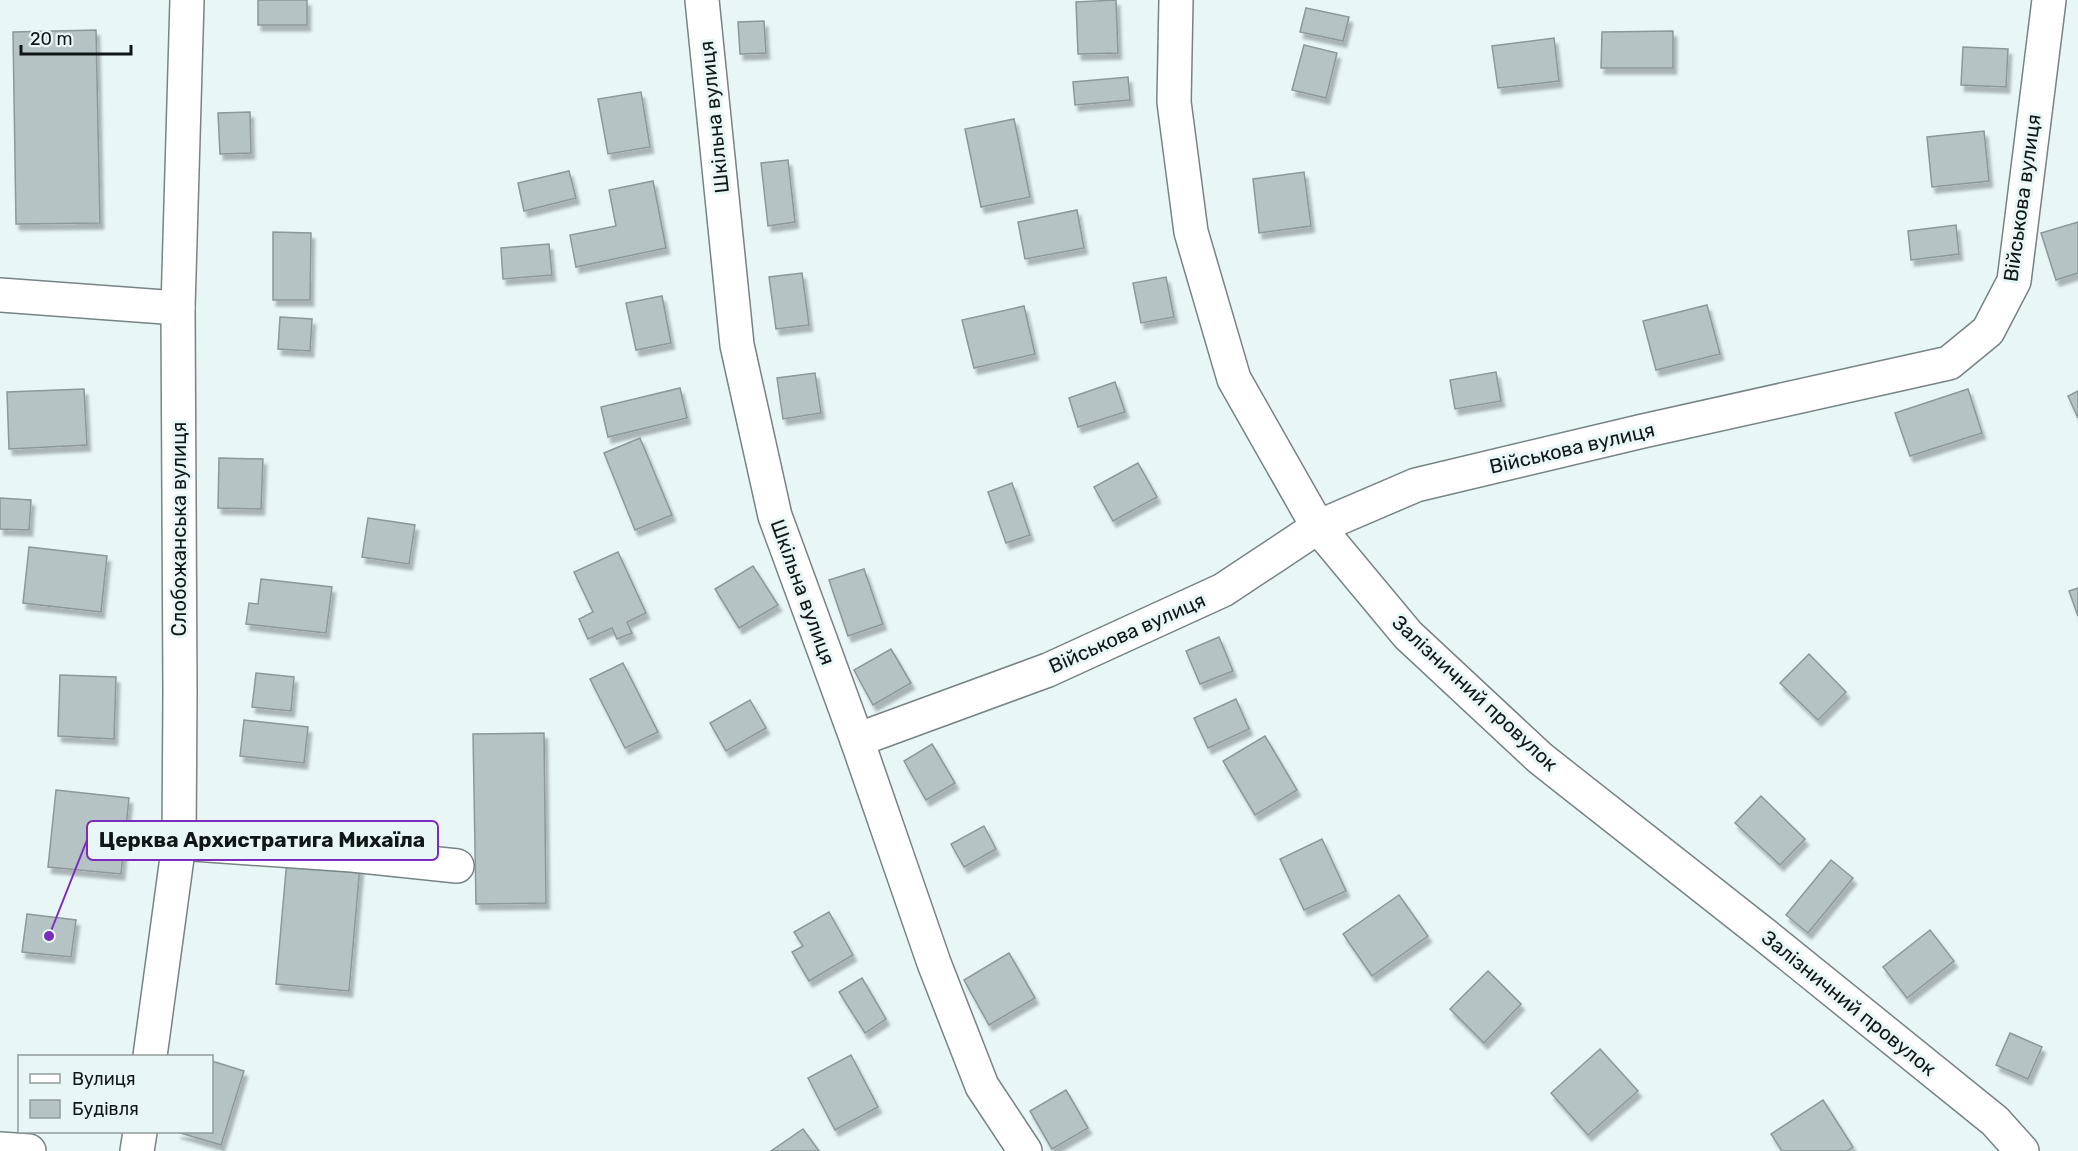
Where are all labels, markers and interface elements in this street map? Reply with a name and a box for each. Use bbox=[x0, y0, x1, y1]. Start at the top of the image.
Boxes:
scale bar bbox=[21, 18, 130, 56]
text: 20 m bbox=[30, 28, 72, 50]
street label: Шкільна вулиця bbox=[694, 40, 734, 194]
street label: Військова вулиця bbox=[1998, 113, 2046, 283]
street label: Військова вулиця bbox=[1487, 417, 1657, 479]
street label: Слобожанська вулиця bbox=[167, 421, 191, 637]
street label: Шкільна вулиця bbox=[766, 516, 840, 668]
street label: Військова вулиця bbox=[1045, 588, 1209, 678]
street label: Залізничний провулок bbox=[1387, 610, 1563, 776]
callout: Церква Архистратига Михаїла bbox=[87, 821, 438, 860]
text: Церква Архистратига Михаїла bbox=[99, 827, 425, 852]
street label: Залізничний провулок bbox=[1757, 925, 1941, 1081]
legend bbox=[18, 1055, 213, 1133]
text: Вулиця bbox=[72, 1068, 136, 1090]
text: Будівля bbox=[72, 1098, 139, 1120]

